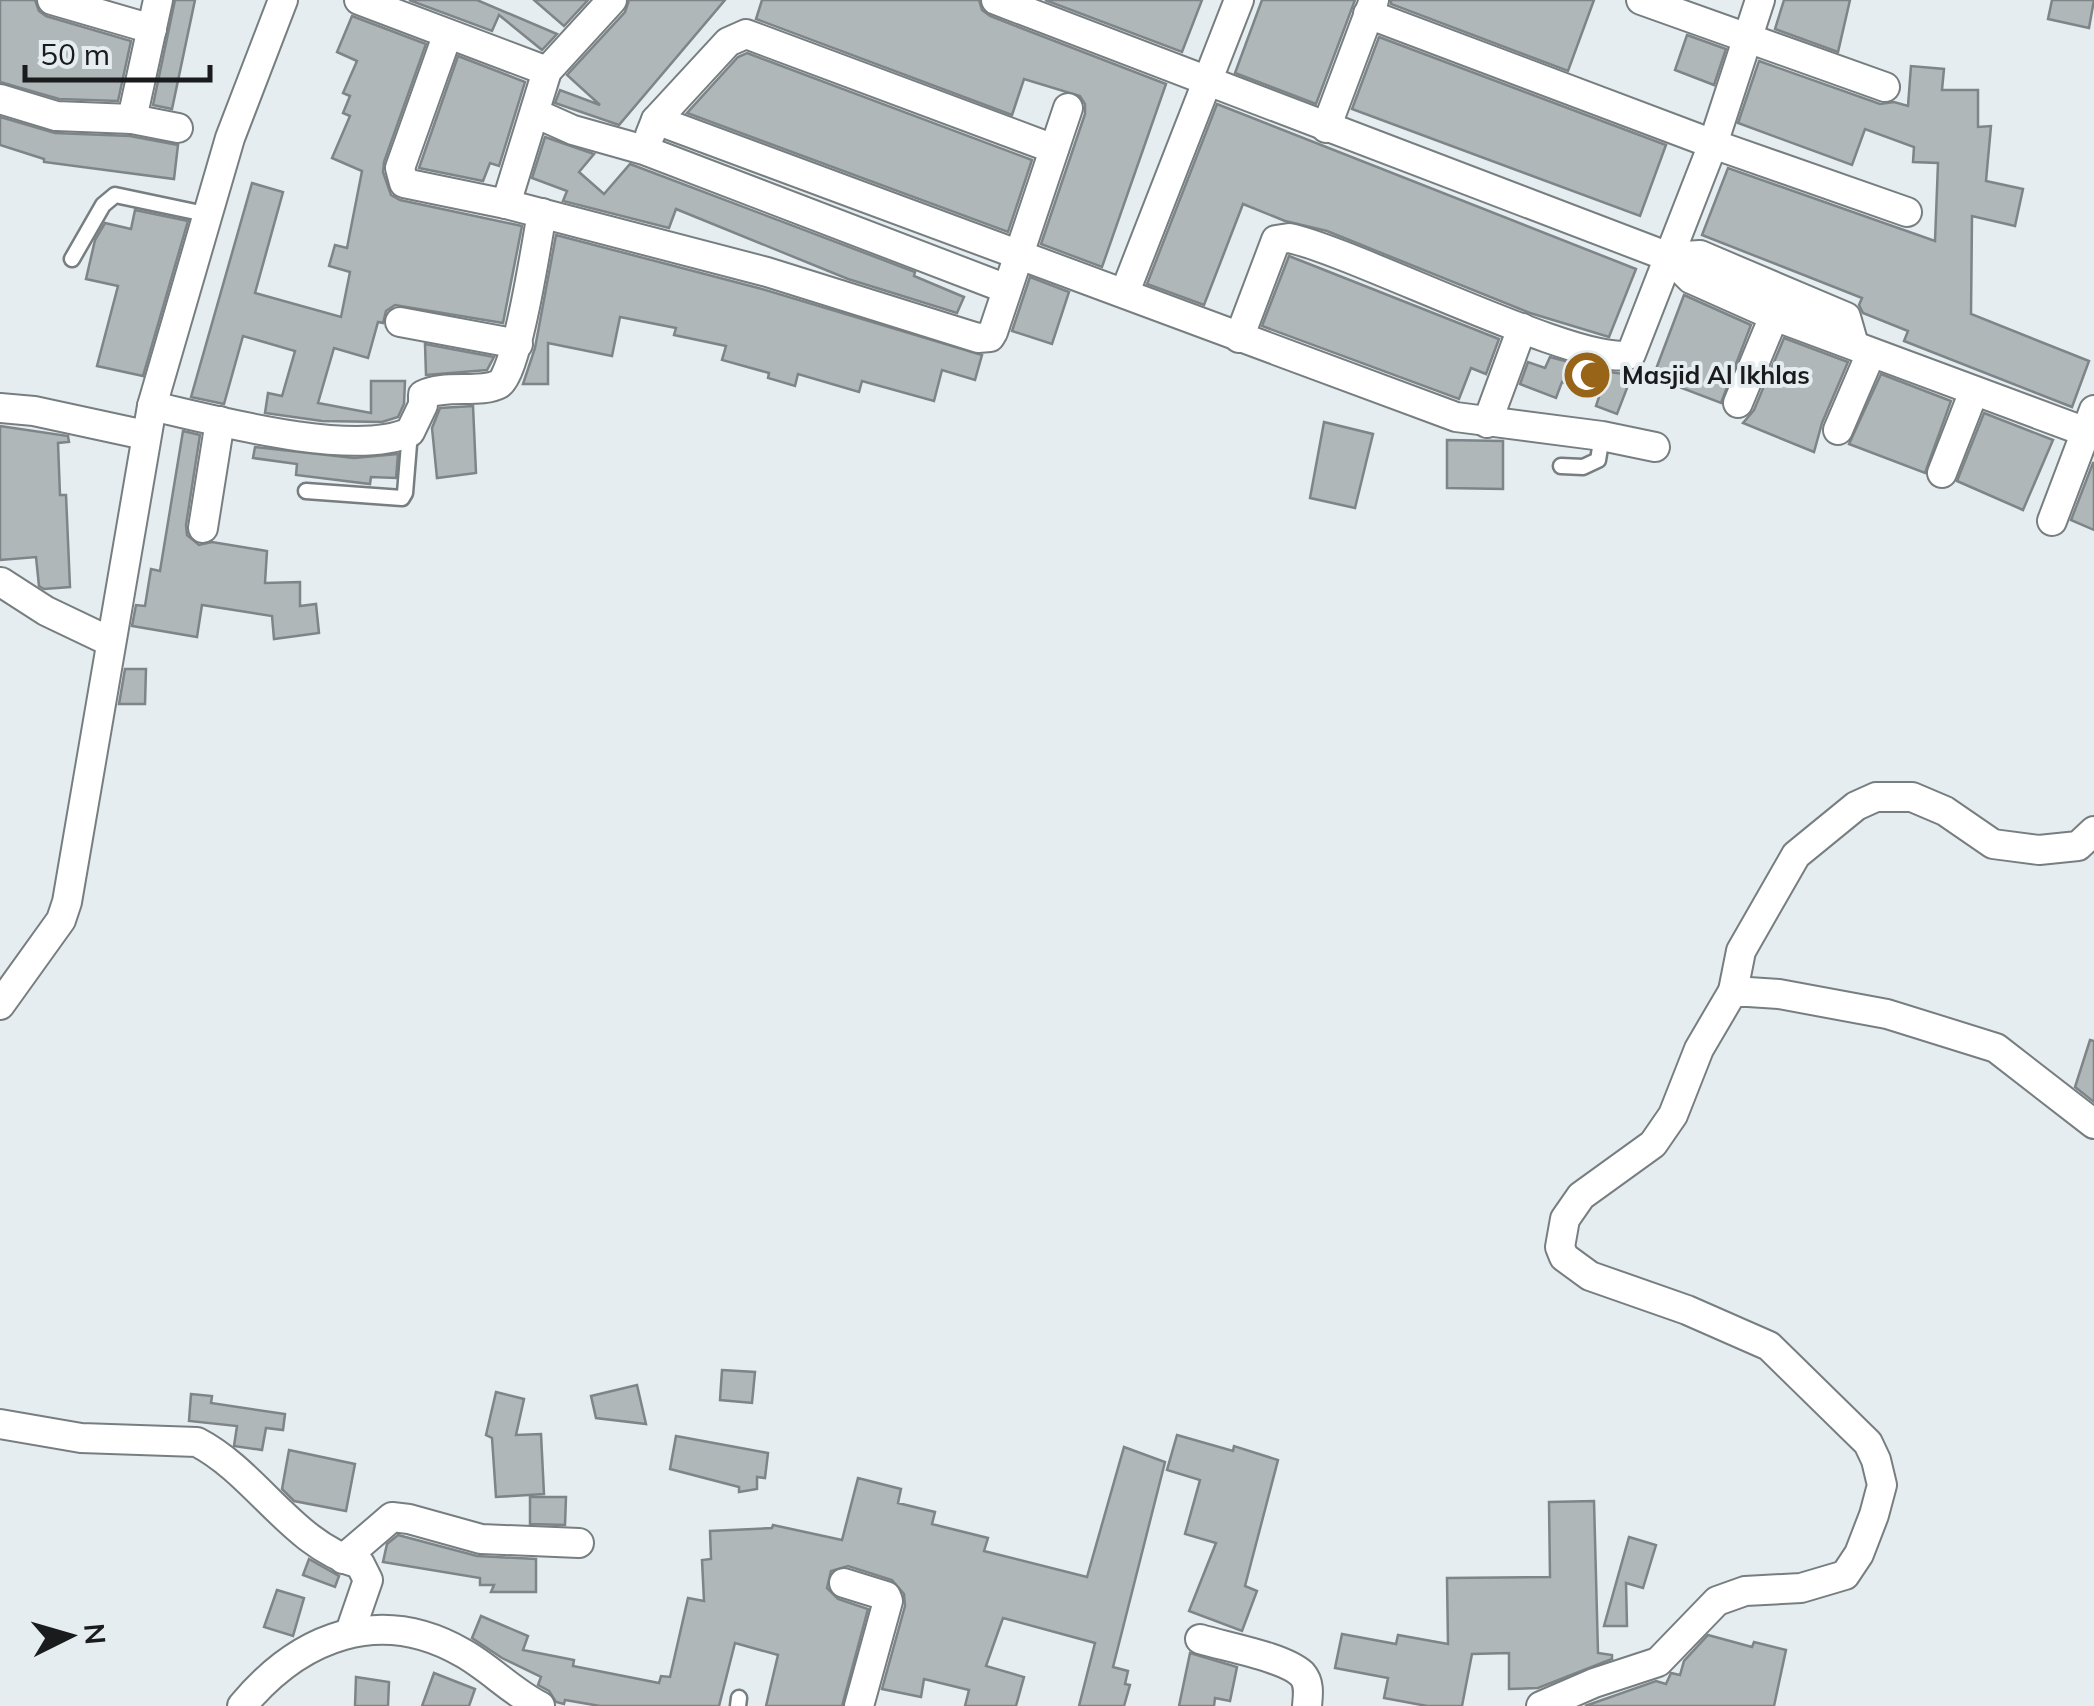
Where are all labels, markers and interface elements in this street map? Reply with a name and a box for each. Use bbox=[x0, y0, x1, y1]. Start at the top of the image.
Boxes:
scale bar bbox=[25, 20, 210, 82]
text: 50 m bbox=[40, 35, 110, 73]
mosque icon: Masjid Al Ikhlas bbox=[1561, 349, 1613, 401]
place label: Masjid Al Ikhlas bbox=[1622, 359, 1810, 390]
north arrow bbox=[20, 1586, 120, 1686]
text: N bbox=[77, 1622, 114, 1646]

